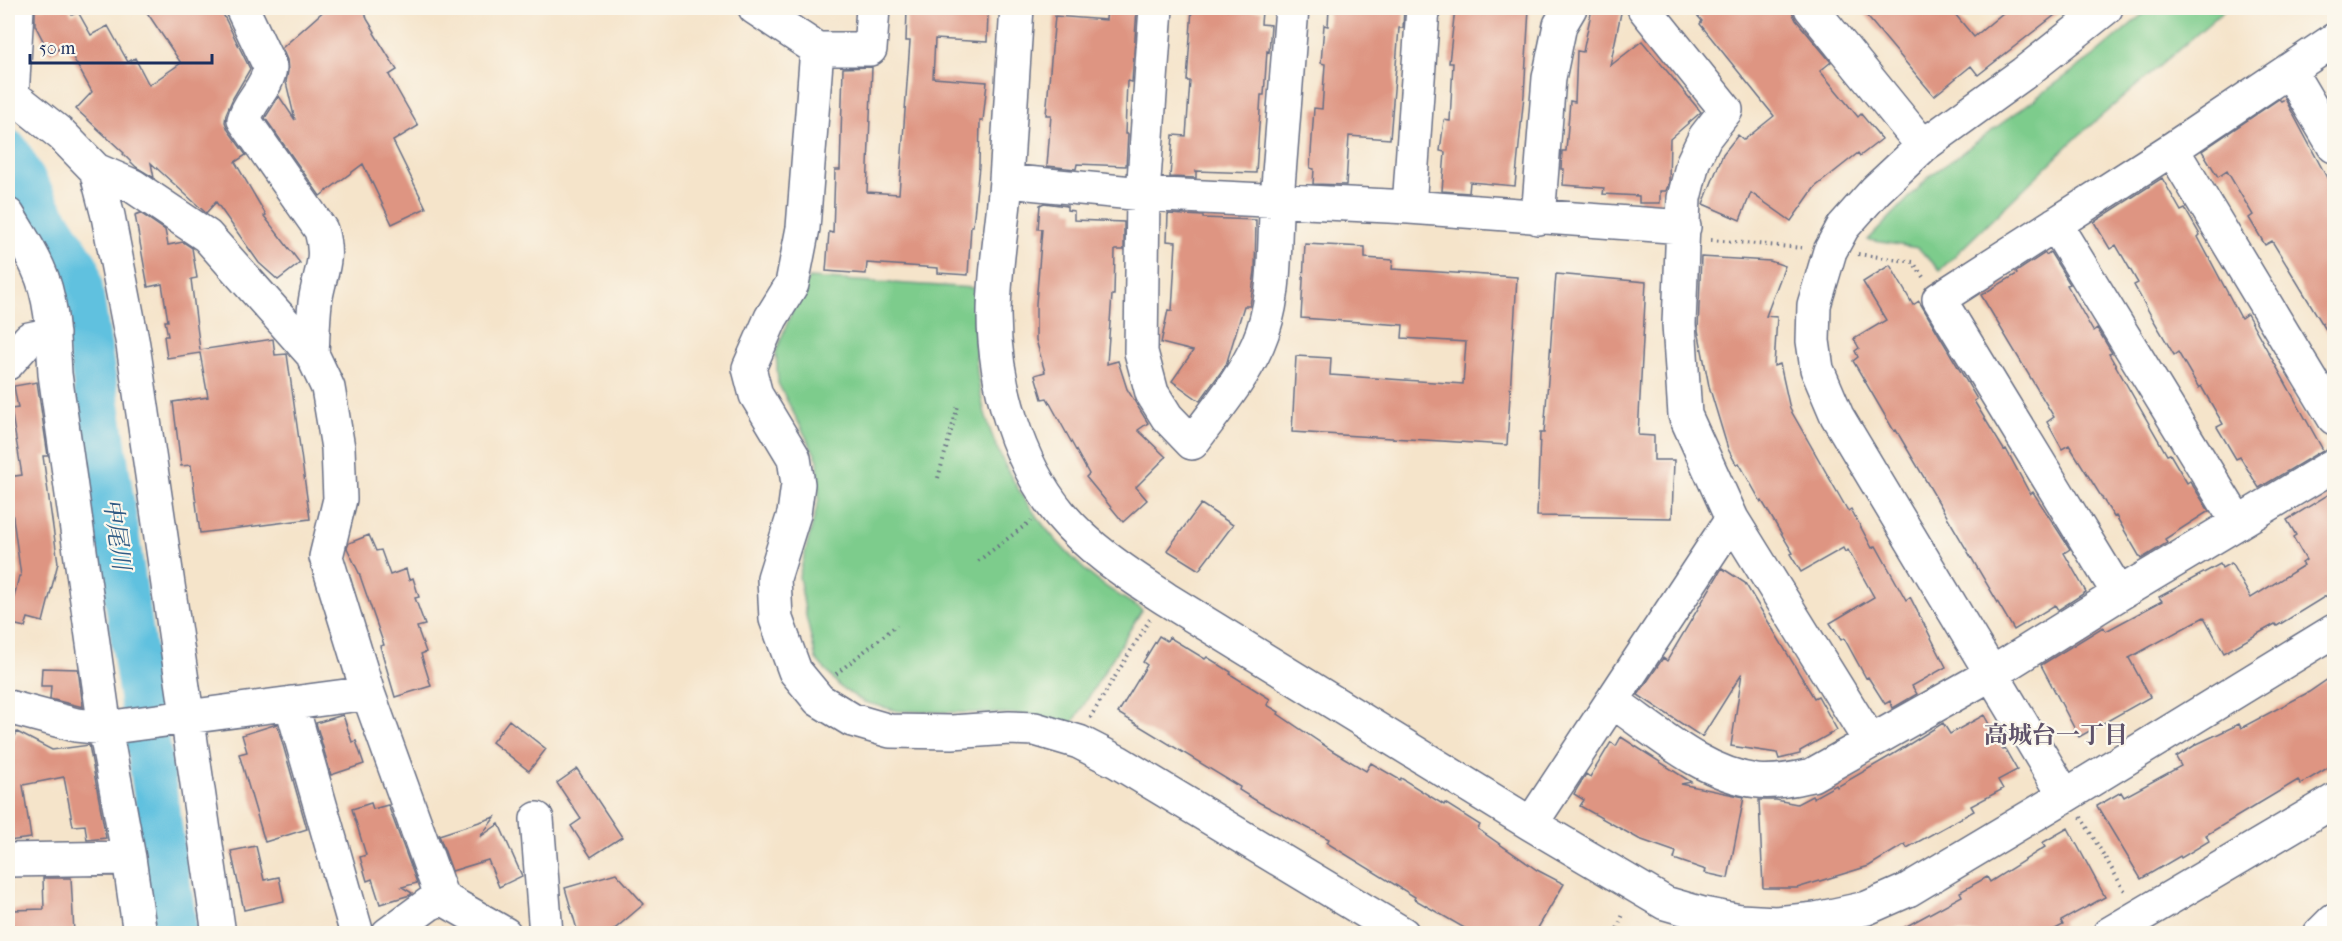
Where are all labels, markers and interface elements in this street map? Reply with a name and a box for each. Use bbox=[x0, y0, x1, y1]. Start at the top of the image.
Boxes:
scale bar bbox=[30, 27, 212, 65]
text: 50 m bbox=[39, 38, 76, 59]
water label: 中尾川 bbox=[98, 496, 136, 575]
district label: 高城台一丁目 bbox=[1984, 721, 2128, 749]

